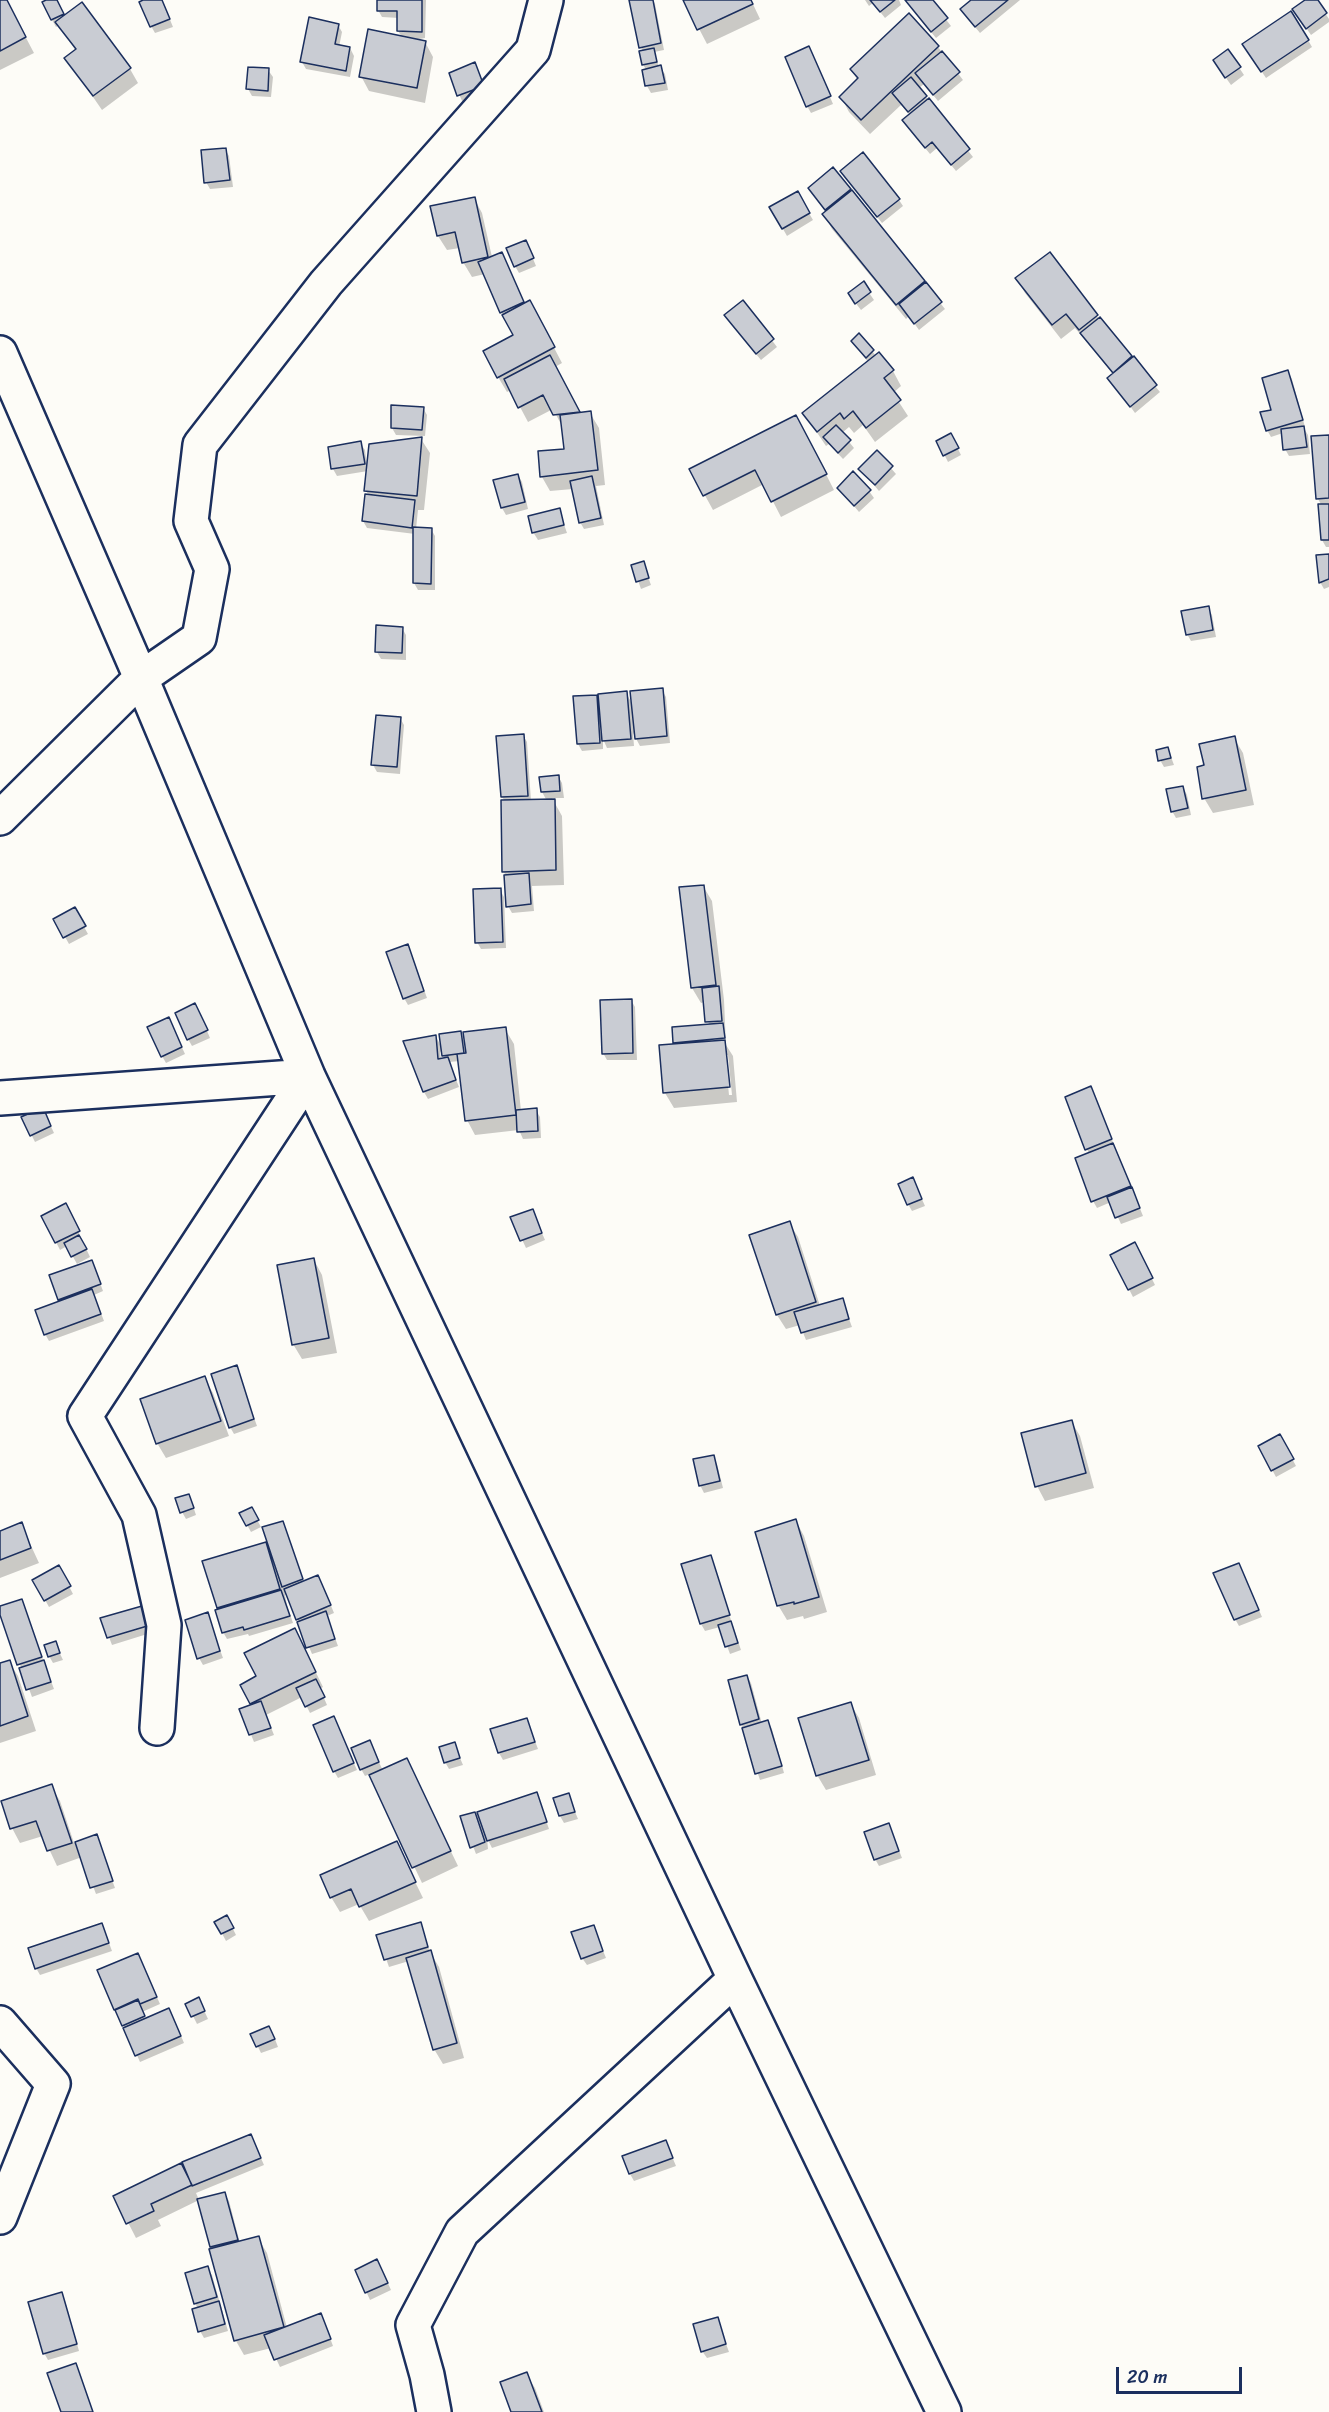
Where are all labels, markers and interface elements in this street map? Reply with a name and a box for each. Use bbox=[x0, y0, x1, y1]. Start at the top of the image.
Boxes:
scale bar bbox=[1119, 2355, 1245, 2393]
text: 20 m bbox=[1127, 2361, 1167, 2393]

